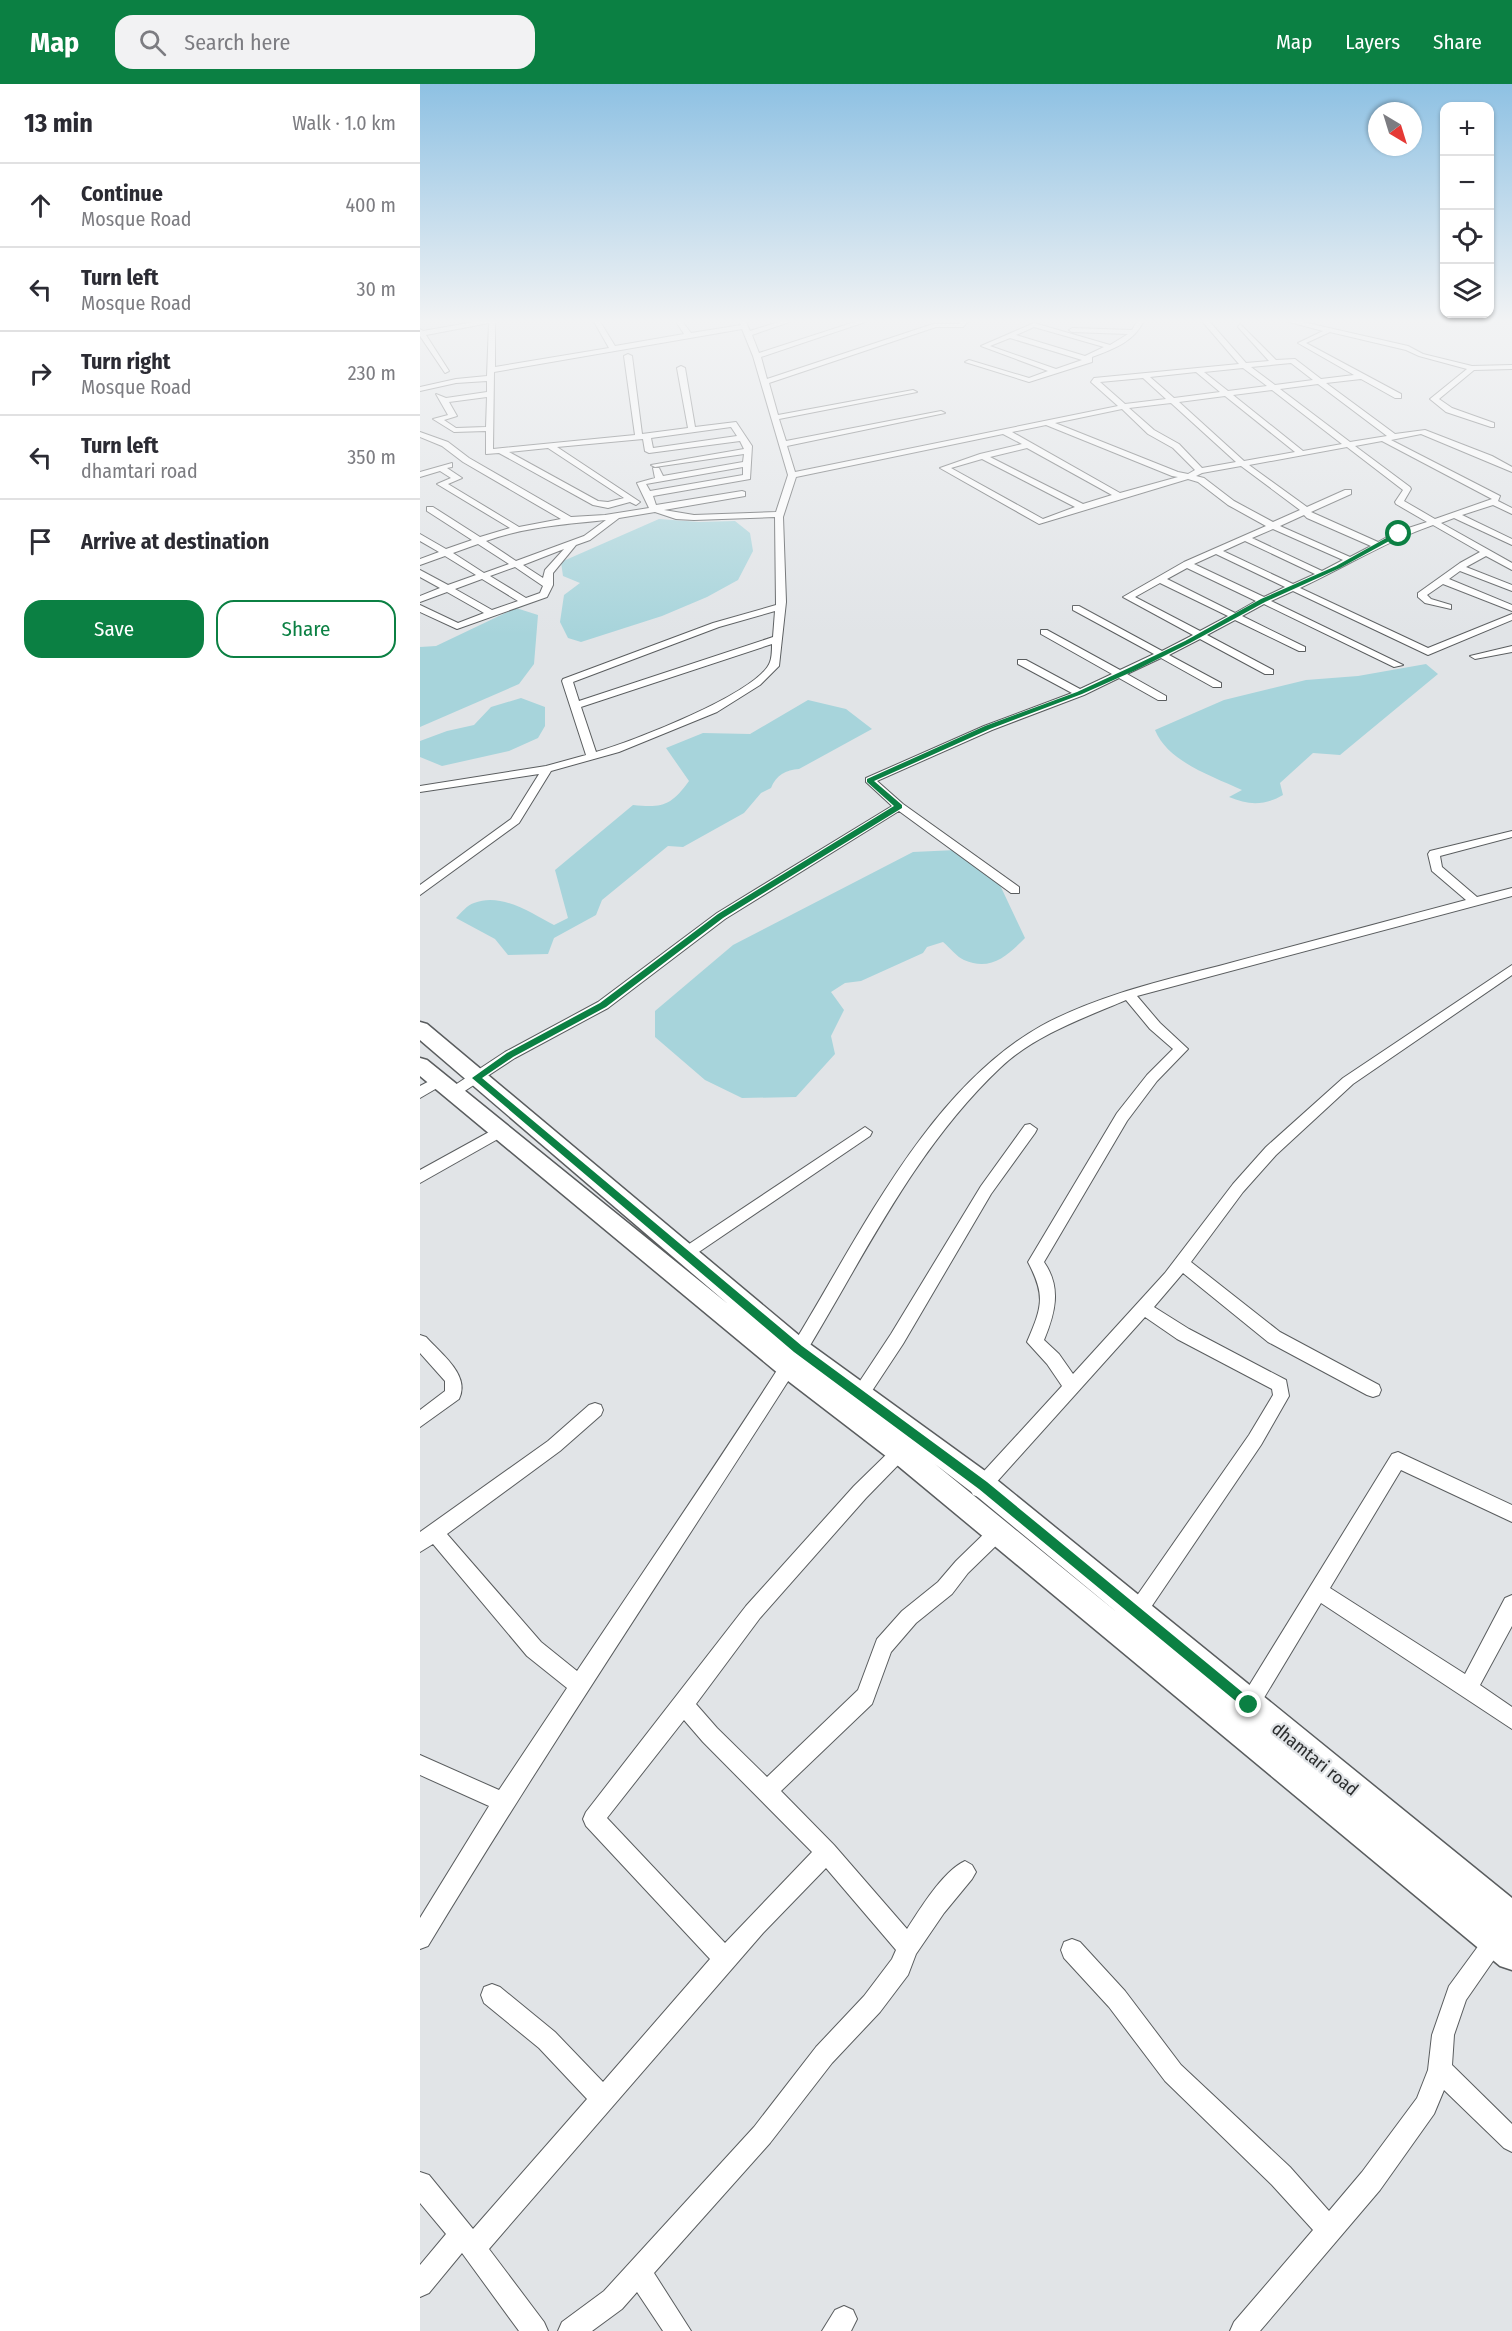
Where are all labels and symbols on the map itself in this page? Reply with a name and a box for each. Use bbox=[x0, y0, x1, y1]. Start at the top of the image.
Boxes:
north arrow bbox=[1368, 102, 1422, 156]
route start bbox=[1385, 520, 1411, 546]
route end bbox=[1235, 1691, 1261, 1717]
street label: dhamtari road bbox=[1267, 1717, 1363, 1801]

